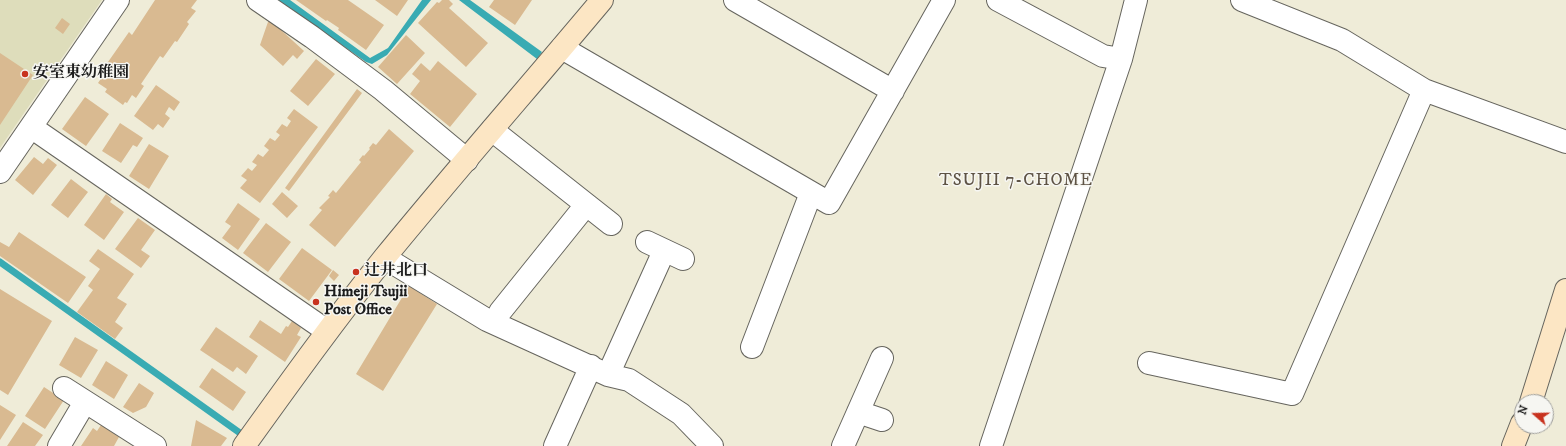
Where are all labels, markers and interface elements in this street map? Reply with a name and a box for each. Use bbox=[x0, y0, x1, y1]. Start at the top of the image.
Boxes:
place label: 安室東幼稚園 bbox=[33, 64, 129, 84]
marker: 安室東幼稚園 bbox=[20, 69, 30, 79]
district label: TSUJII 7-CHOME bbox=[939, 171, 1093, 191]
place label: 辻井北口 bbox=[364, 262, 428, 282]
marker: 辻井北口 bbox=[351, 267, 361, 277]
place label: Himeji Tsujii Post Office bbox=[324, 283, 407, 321]
marker: Himeji Tsujii Post Office bbox=[311, 297, 321, 307]
north arrow bbox=[1514, 394, 1554, 434]
text: N bbox=[1516, 404, 1532, 417]

